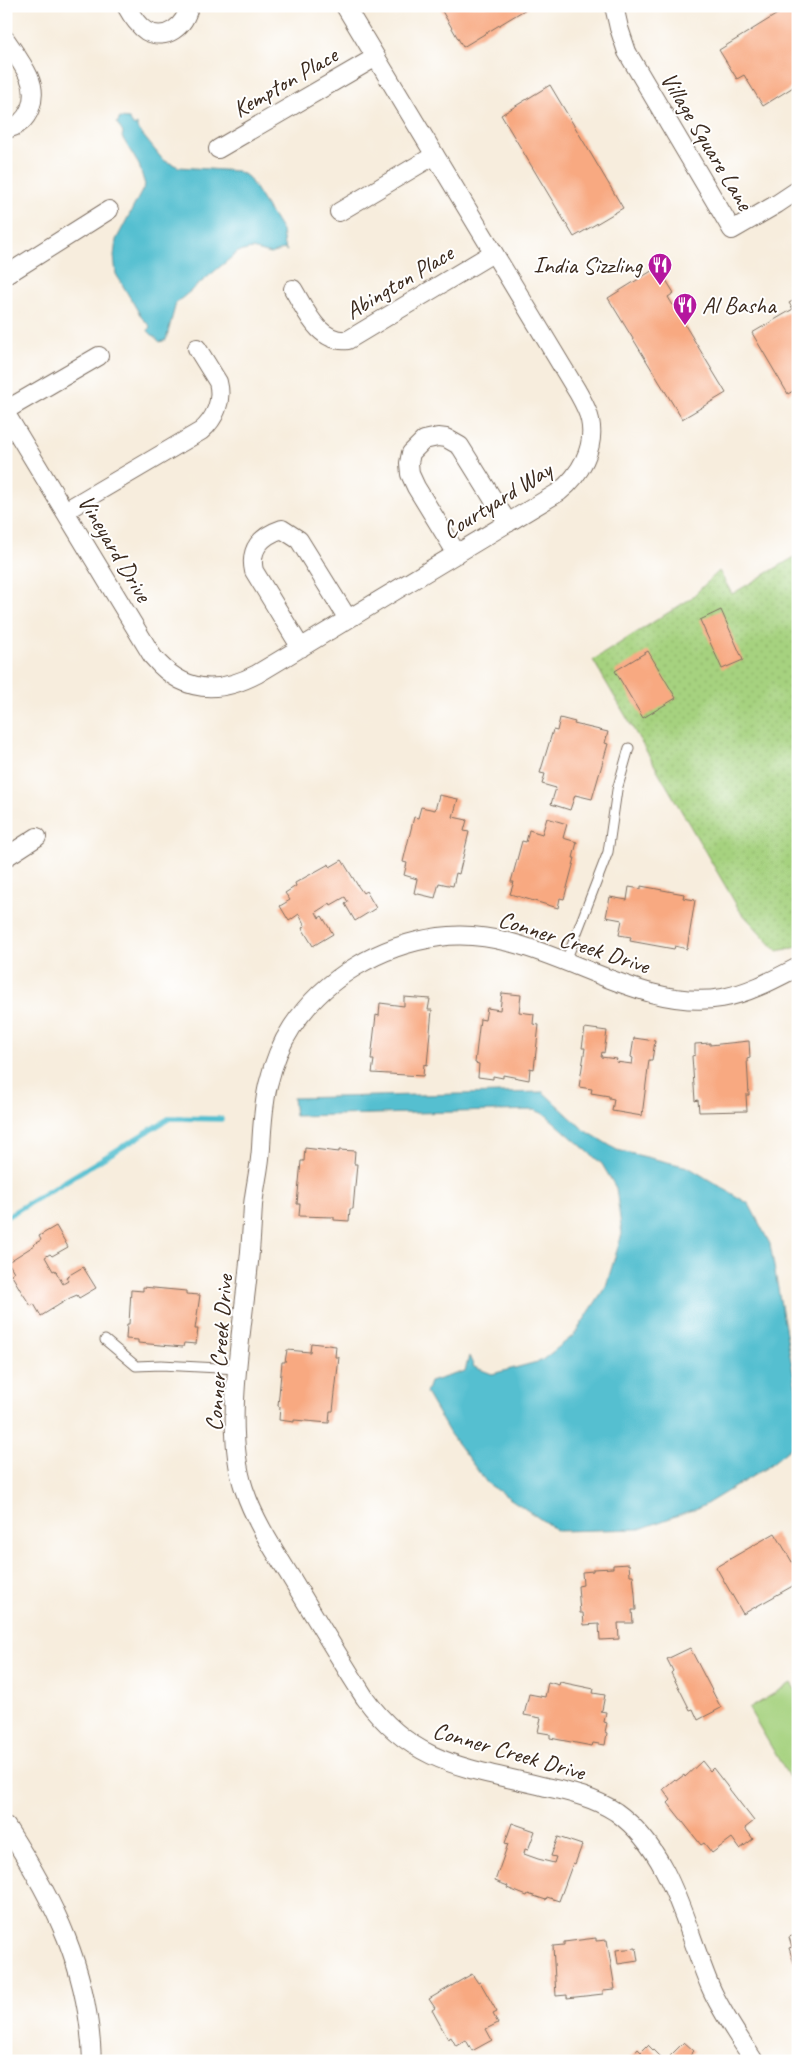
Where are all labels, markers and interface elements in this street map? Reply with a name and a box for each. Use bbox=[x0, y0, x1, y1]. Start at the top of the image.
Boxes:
street label: Kempton Place bbox=[227, 39, 345, 124]
street label: Village Square Lane bbox=[654, 66, 761, 218]
street label: Abington Place bbox=[340, 237, 460, 326]
place label: India Sizzling bbox=[533, 250, 643, 280]
restaurant icon: India Sizzling bbox=[647, 252, 673, 286]
place label: Al Basha bbox=[702, 290, 777, 320]
restaurant icon: Al Basha bbox=[672, 292, 698, 326]
street label: Courtyard Way bbox=[437, 454, 559, 545]
street label: Vineyard Drive bbox=[71, 489, 160, 609]
street label: Conner Creek Drive bbox=[495, 904, 655, 981]
street label: Conner Creek Drive bbox=[199, 1272, 240, 1432]
street label: Conner Creek Drive bbox=[430, 1715, 590, 1788]

